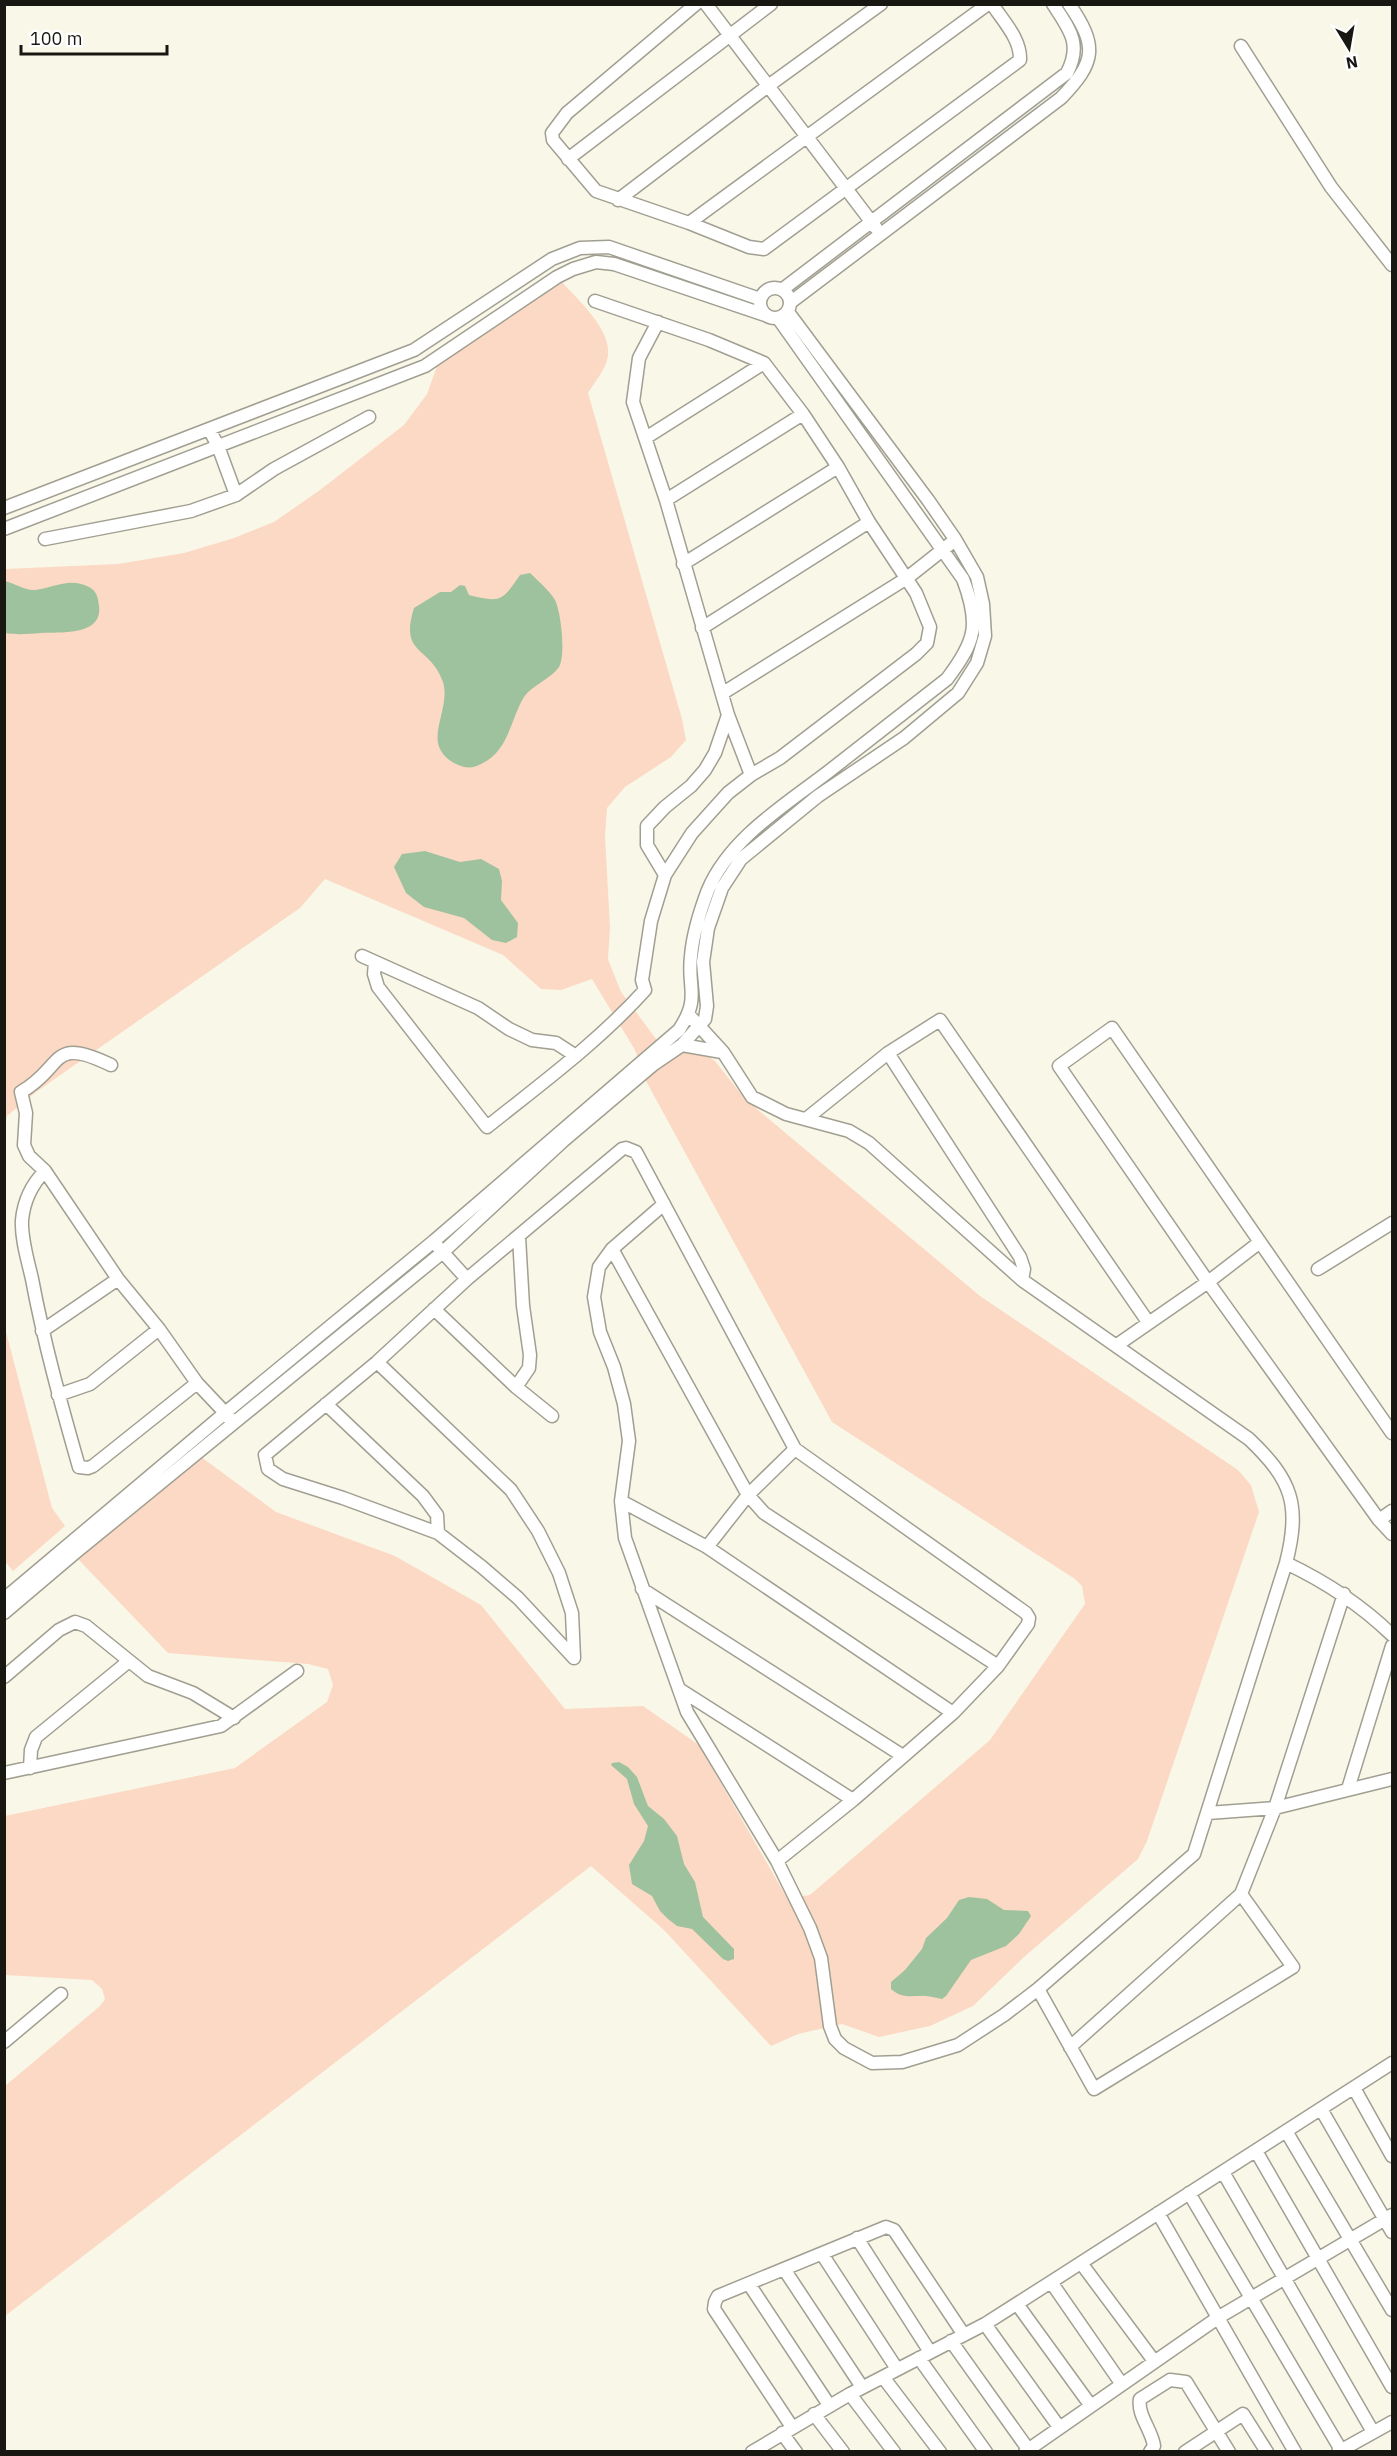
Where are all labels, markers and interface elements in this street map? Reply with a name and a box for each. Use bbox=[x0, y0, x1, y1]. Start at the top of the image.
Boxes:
scale bar bbox=[21, 18, 166, 56]
north arrow bbox=[1319, 18, 1379, 78]
text: 100 m bbox=[30, 27, 82, 50]
text: N bbox=[1344, 52, 1359, 74]

